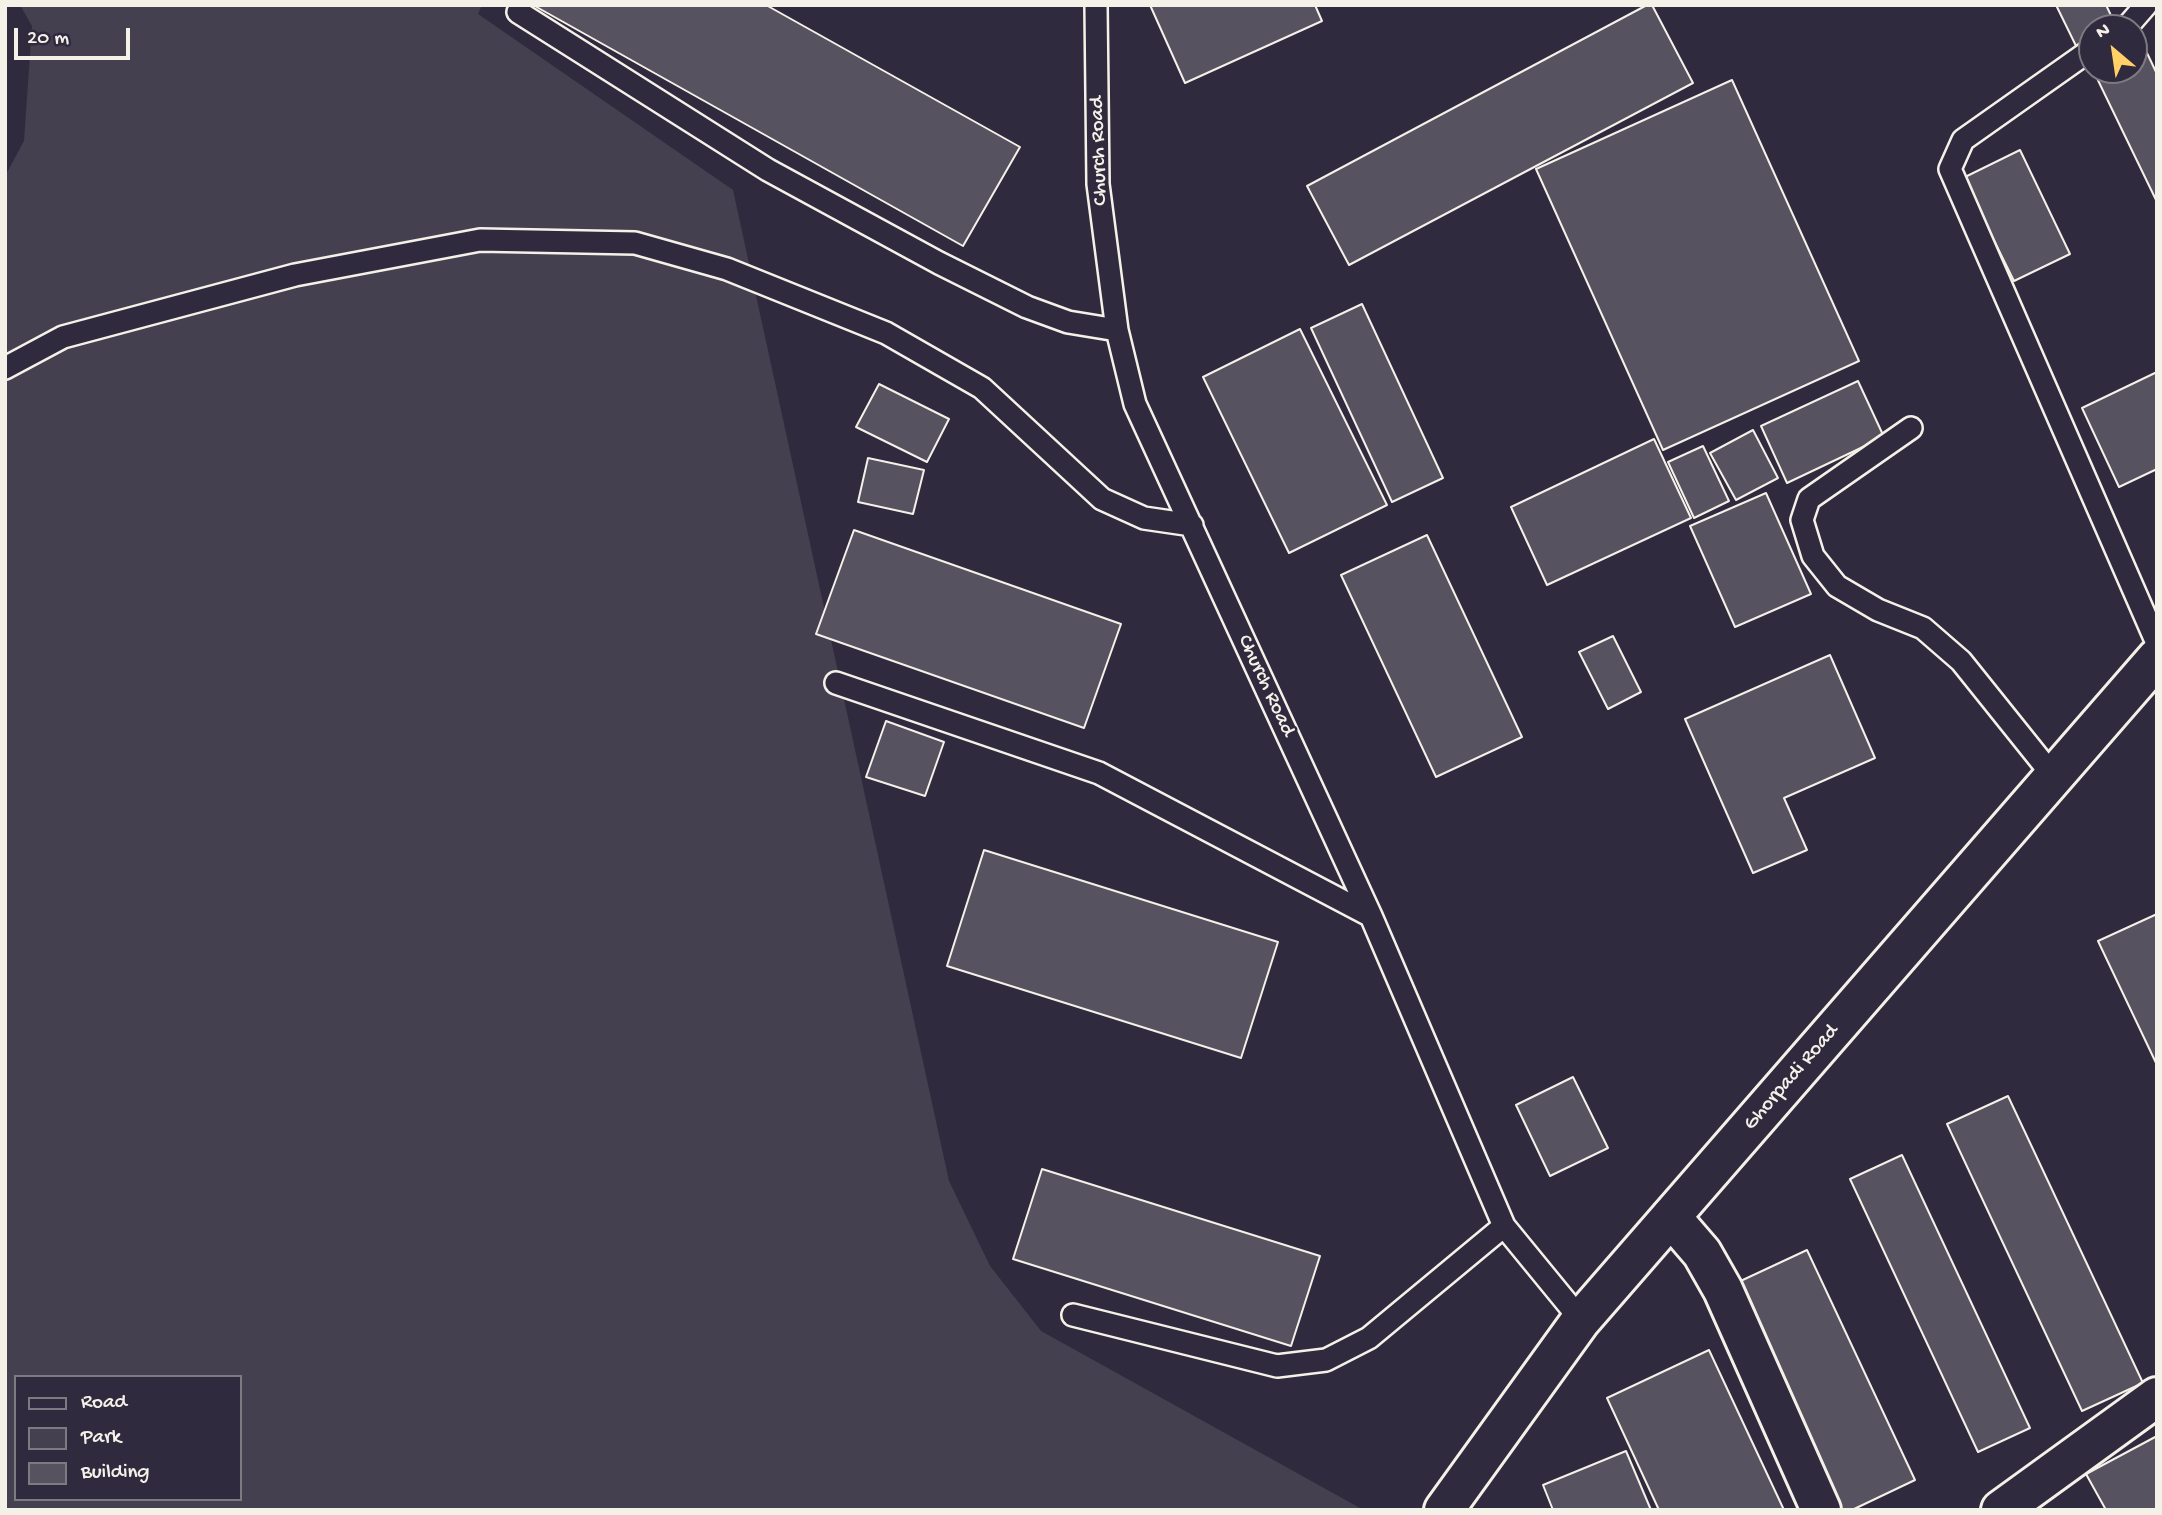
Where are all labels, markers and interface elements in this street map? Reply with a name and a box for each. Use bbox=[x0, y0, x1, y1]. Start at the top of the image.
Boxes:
scale bar bbox=[18, 14, 133, 58]
north arrow bbox=[2078, 14, 2148, 84]
text: N bbox=[2093, 19, 2115, 45]
text: 20 m bbox=[27, 27, 69, 52]
street label: Church Road bbox=[1086, 96, 1114, 206]
street label: Church Road bbox=[1231, 631, 1299, 741]
street label: Ghorpadi Road bbox=[1739, 1020, 1845, 1136]
legend bbox=[14, 1375, 242, 1501]
text: Road bbox=[81, 1391, 127, 1416]
text: Park bbox=[81, 1426, 121, 1451]
text: Building bbox=[81, 1461, 150, 1486]

